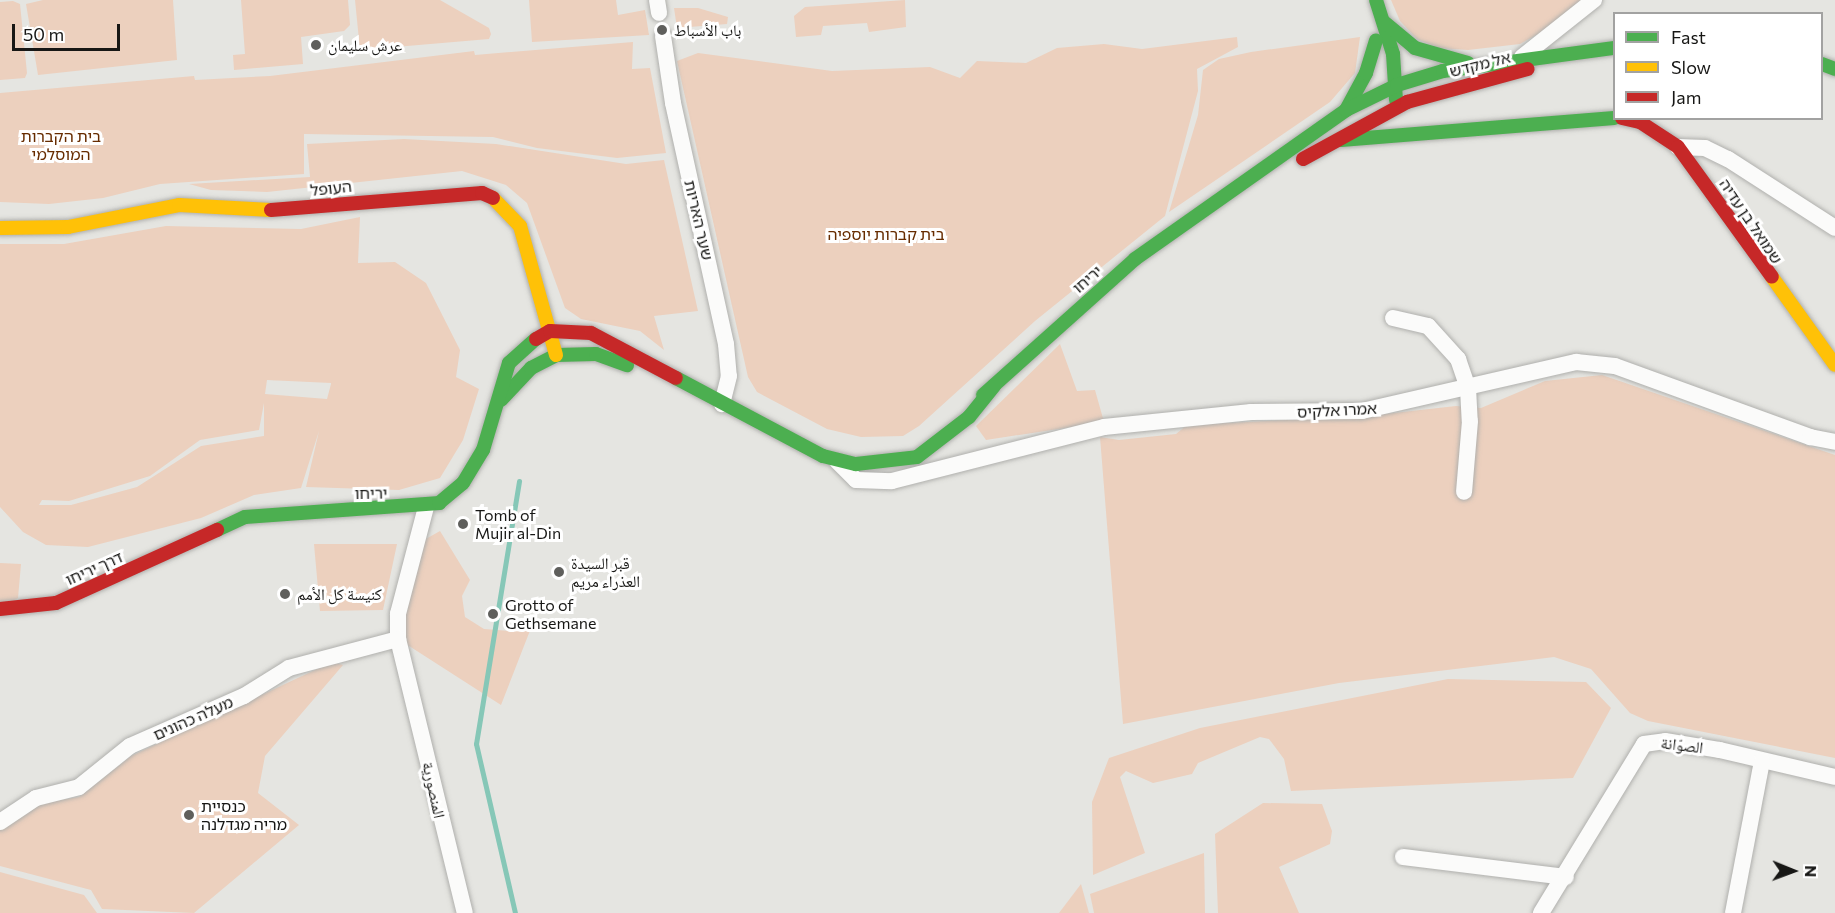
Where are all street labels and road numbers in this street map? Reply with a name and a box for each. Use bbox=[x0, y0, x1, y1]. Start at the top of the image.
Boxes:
street label: אל מקדש bbox=[1447, 47, 1513, 81]
street label: שמואל בן עדיה bbox=[1715, 175, 1787, 267]
street label: העופל bbox=[309, 176, 353, 200]
street label: שער האריות bbox=[680, 178, 718, 262]
street label: יריחו bbox=[1068, 261, 1106, 297]
street label: אמרו אלקיס bbox=[1296, 398, 1378, 422]
street label: יריחו bbox=[354, 483, 388, 503]
street label: דרך יריחו bbox=[62, 547, 126, 589]
street label: מעלה כהונים bbox=[150, 692, 236, 744]
street label: الصوّانة bbox=[1660, 733, 1704, 757]
street label: المنصورية bbox=[419, 760, 449, 820]

